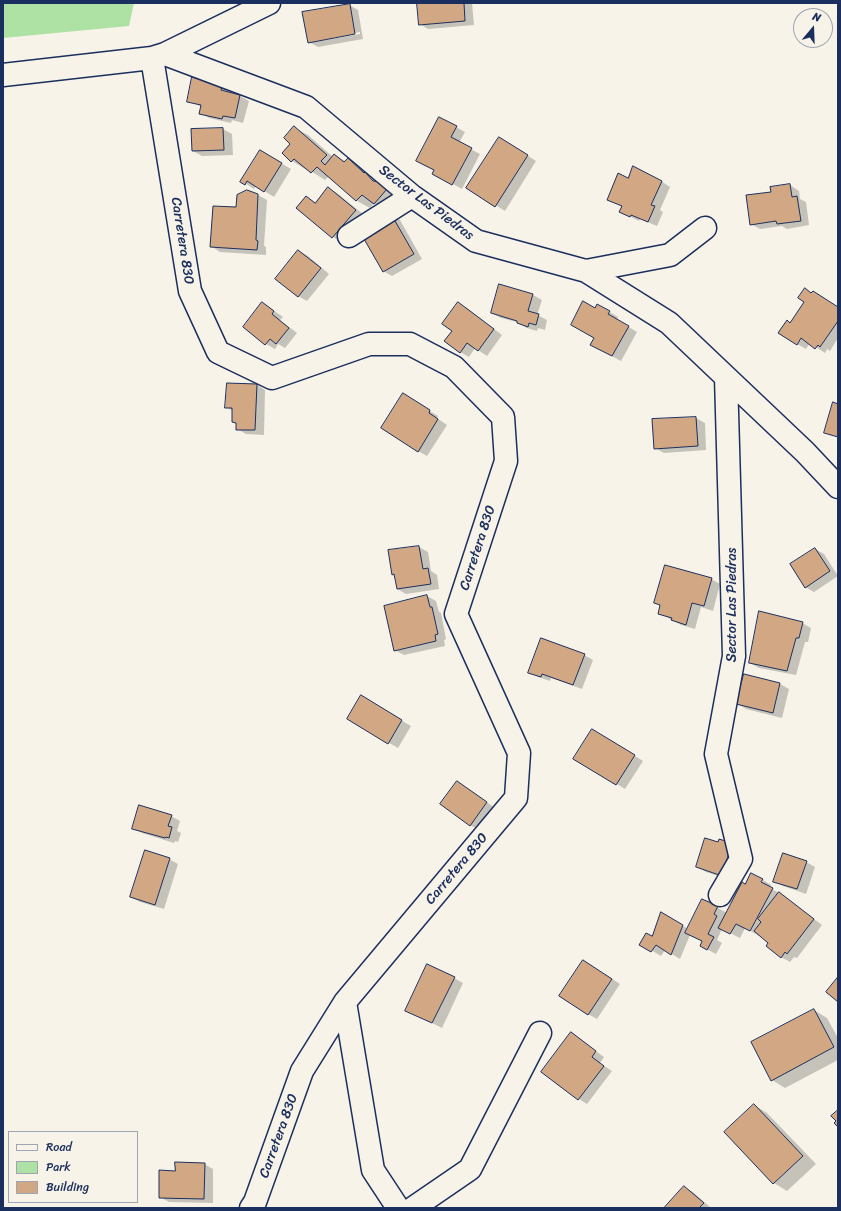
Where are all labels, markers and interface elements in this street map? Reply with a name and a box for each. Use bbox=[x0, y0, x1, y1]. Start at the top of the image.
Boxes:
text: N bbox=[810, 7, 823, 27]
north arrow bbox=[793, 8, 833, 48]
street label: Sector Las Piedras bbox=[375, 162, 477, 244]
street label: Carretera 830 bbox=[167, 196, 197, 286]
street label: Carretera 830 bbox=[456, 503, 500, 593]
street label: Sector Las Piedras bbox=[724, 548, 740, 662]
street label: Carretera 830 bbox=[422, 830, 492, 908]
street label: Carretera 830 bbox=[256, 1092, 302, 1180]
legend bbox=[8, 1131, 138, 1203]
text: Road bbox=[46, 1136, 72, 1158]
text: Park bbox=[46, 1156, 71, 1178]
text: Building bbox=[46, 1176, 89, 1198]

